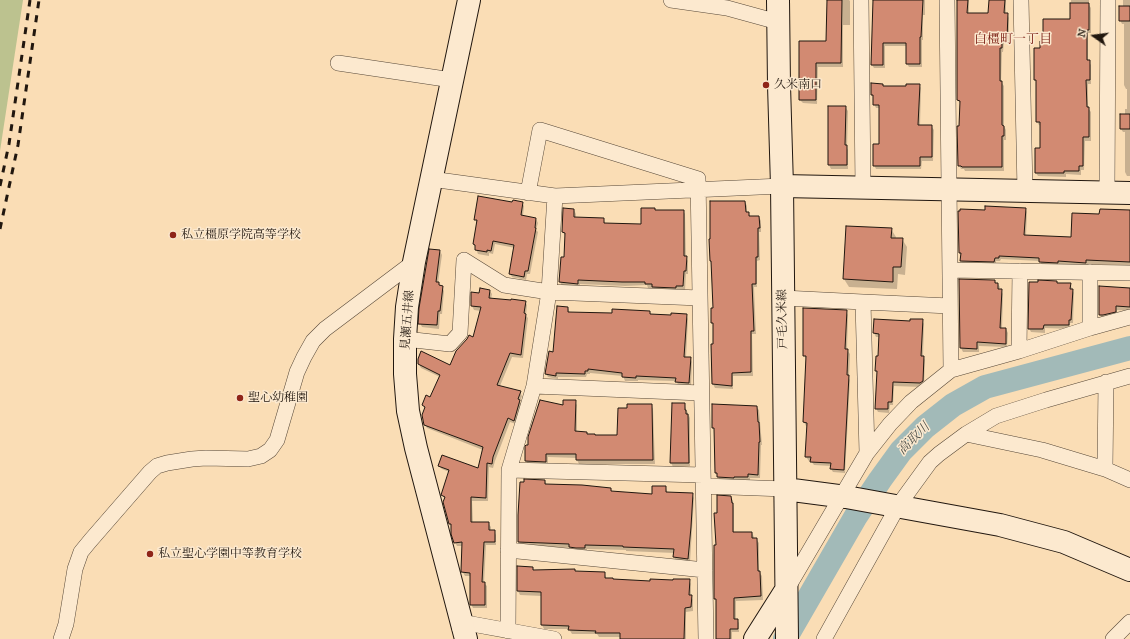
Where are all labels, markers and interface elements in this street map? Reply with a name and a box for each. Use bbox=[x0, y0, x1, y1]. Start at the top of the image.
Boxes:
north arrow bbox=[1074, 16, 1114, 56]
text: N bbox=[1075, 27, 1089, 39]
district label: 白橿町一丁目 bbox=[974, 32, 1052, 48]
place label: 久米南口 bbox=[774, 78, 822, 92]
marker: 久米南口 bbox=[761, 80, 771, 90]
place label: 私立橿原学院高等学校 bbox=[181, 228, 301, 242]
marker: 私立橿原学院高等学校 bbox=[168, 230, 178, 240]
street label: 戸毛久米線 bbox=[775, 289, 791, 349]
street label: 見瀬五井線 bbox=[399, 290, 417, 350]
place label: 聖心幼稚園 bbox=[248, 391, 308, 405]
marker: 聖心幼稚園 bbox=[235, 393, 245, 403]
water label: 高取川 bbox=[895, 420, 933, 458]
place label: 私立聖心学園中等教育学校 bbox=[158, 547, 302, 561]
marker: 私立聖心学園中等教育学校 bbox=[145, 549, 155, 559]

